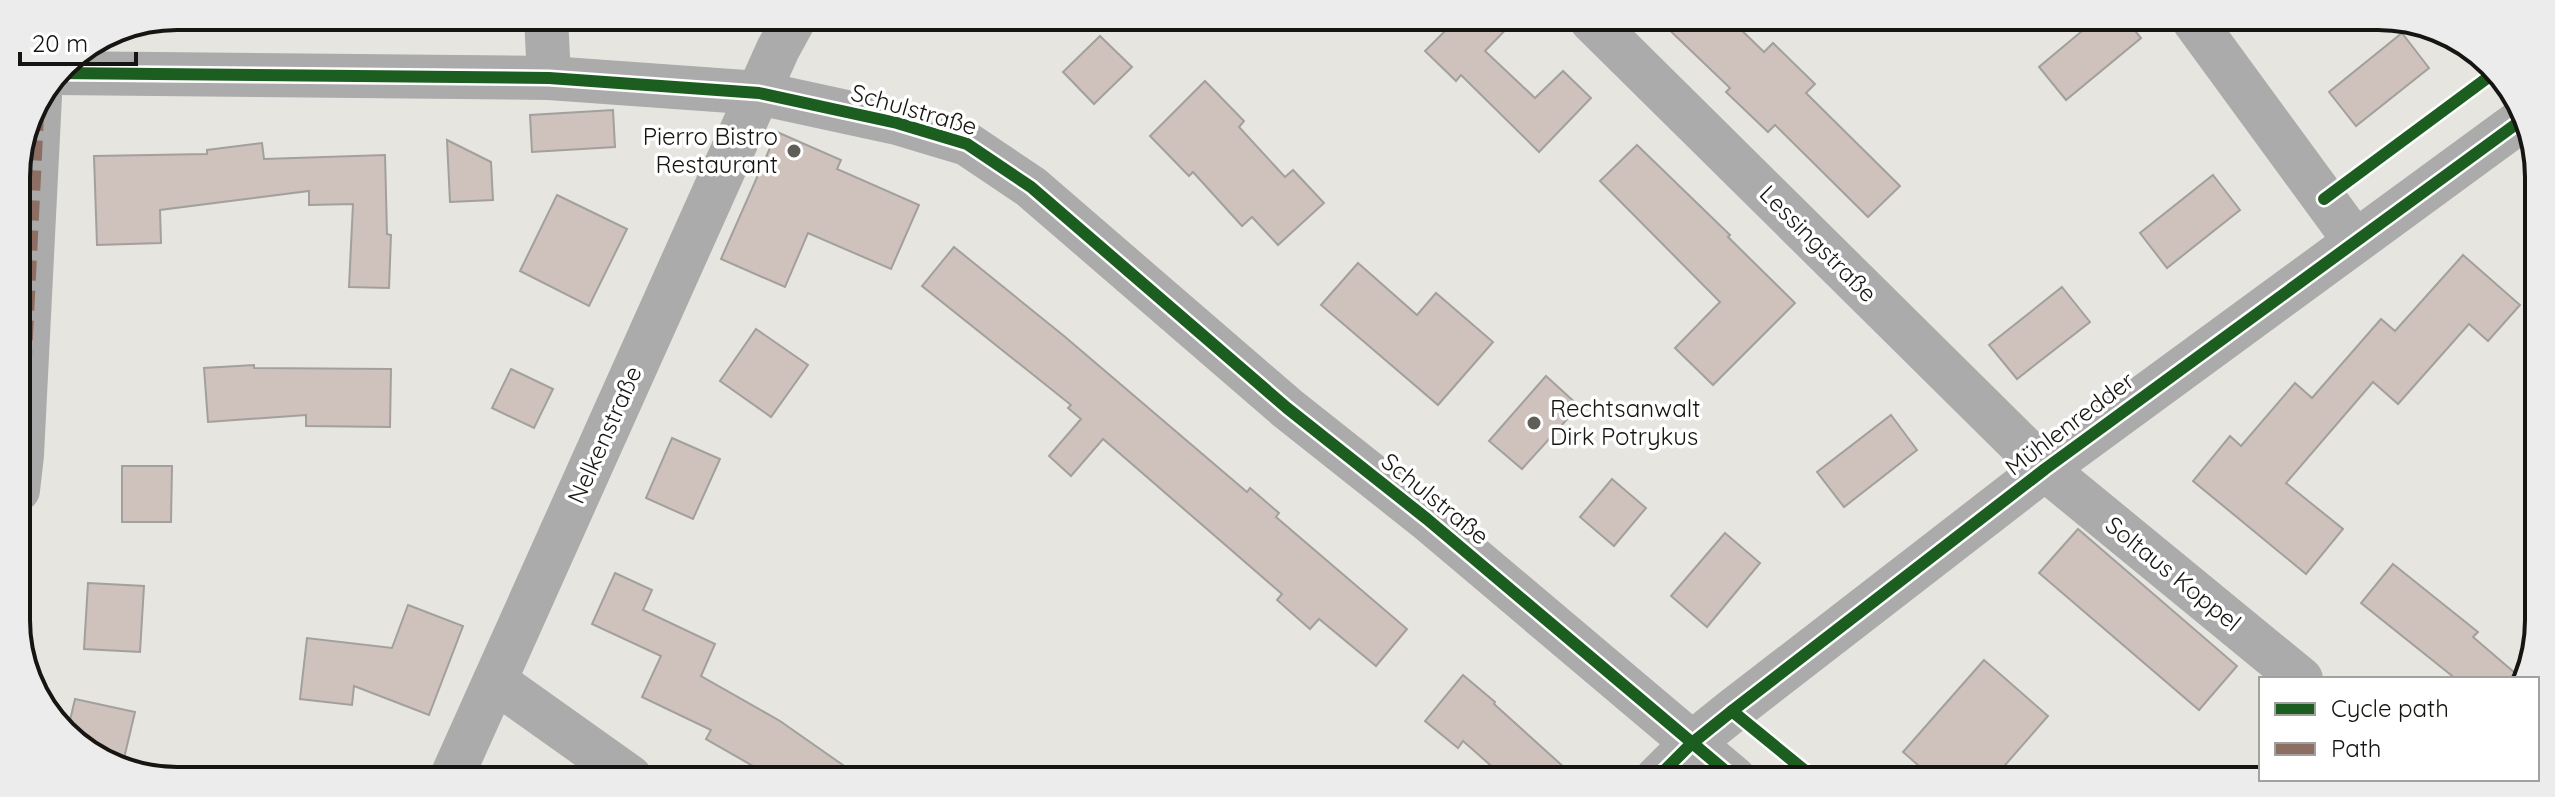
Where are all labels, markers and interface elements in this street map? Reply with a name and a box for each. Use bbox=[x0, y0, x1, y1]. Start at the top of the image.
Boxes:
scale bar bbox=[20, 16, 136, 66]
text: 20 m bbox=[32, 28, 88, 58]
street label: Schulstraße bbox=[848, 77, 981, 141]
place label: Pierro Bistro Restaurant bbox=[643, 121, 778, 179]
marker: Pierro Bistro Restaurant bbox=[785, 142, 803, 160]
street label: Lessingstraße bbox=[1754, 178, 1884, 308]
street label: Nelkenstraße bbox=[560, 361, 648, 508]
street label: Mühlenredder bbox=[1999, 365, 2140, 482]
place label: Rechtsanwalt Dirk Potrykus bbox=[1550, 393, 1700, 451]
marker: Rechtsanwalt Dirk Potrykus bbox=[1525, 414, 1543, 432]
street label: Schulstraße bbox=[1376, 446, 1495, 551]
street label: Soltaus Koppel bbox=[2100, 509, 2247, 637]
legend bbox=[2259, 677, 2539, 781]
text: Cycle path bbox=[2331, 693, 2449, 723]
text: Path bbox=[2331, 733, 2382, 763]

